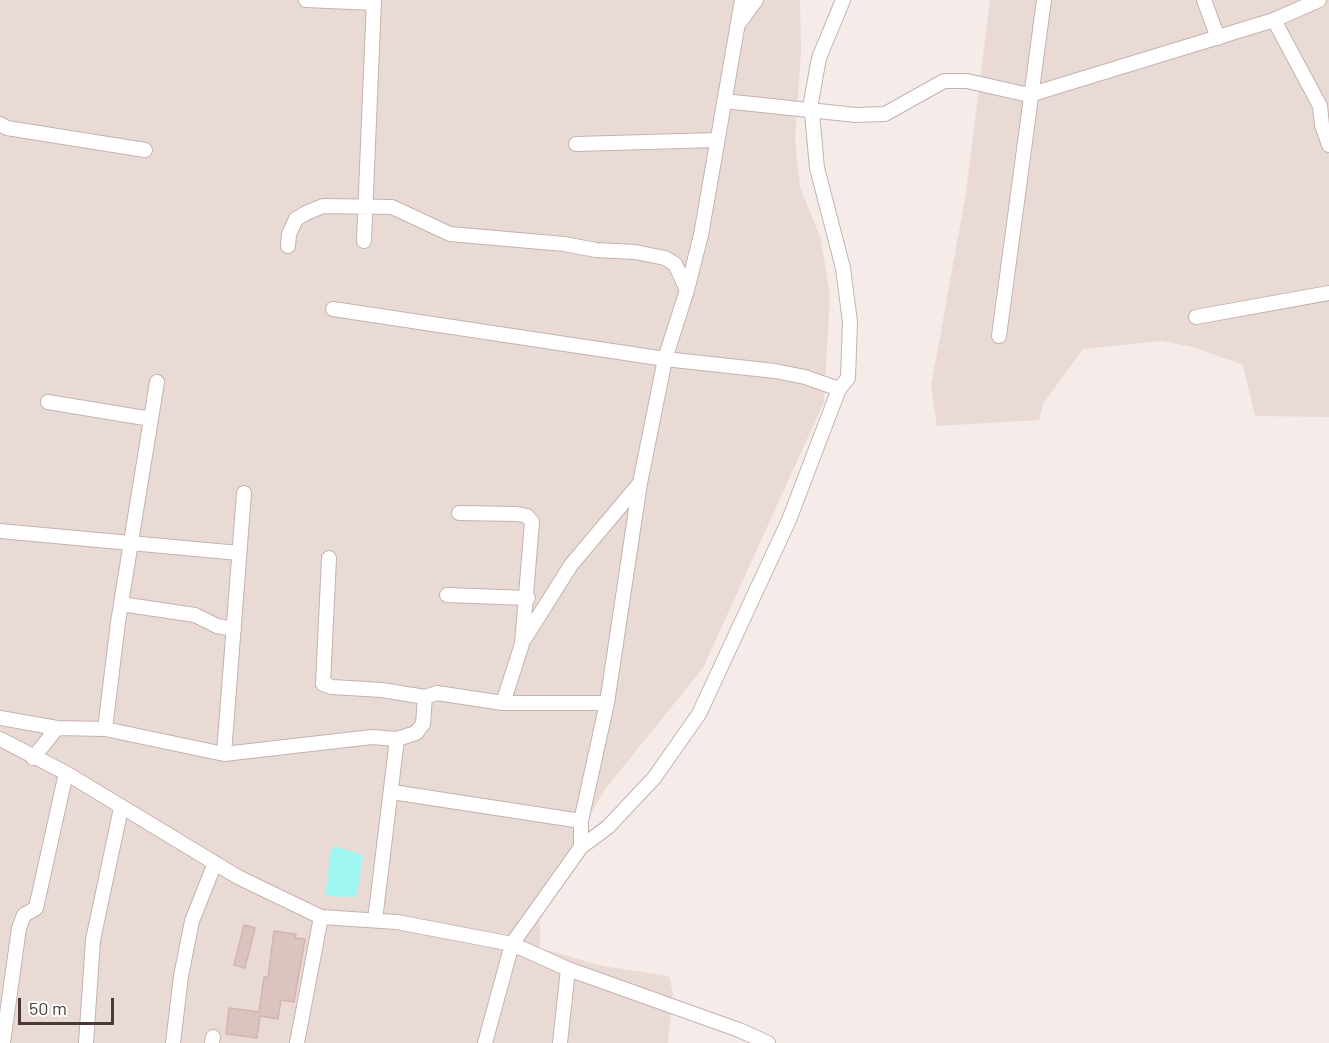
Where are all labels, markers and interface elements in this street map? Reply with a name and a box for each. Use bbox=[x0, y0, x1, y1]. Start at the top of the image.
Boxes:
scale bar bbox=[21, 986, 117, 1024]
text: 50 m bbox=[29, 997, 67, 1019]

